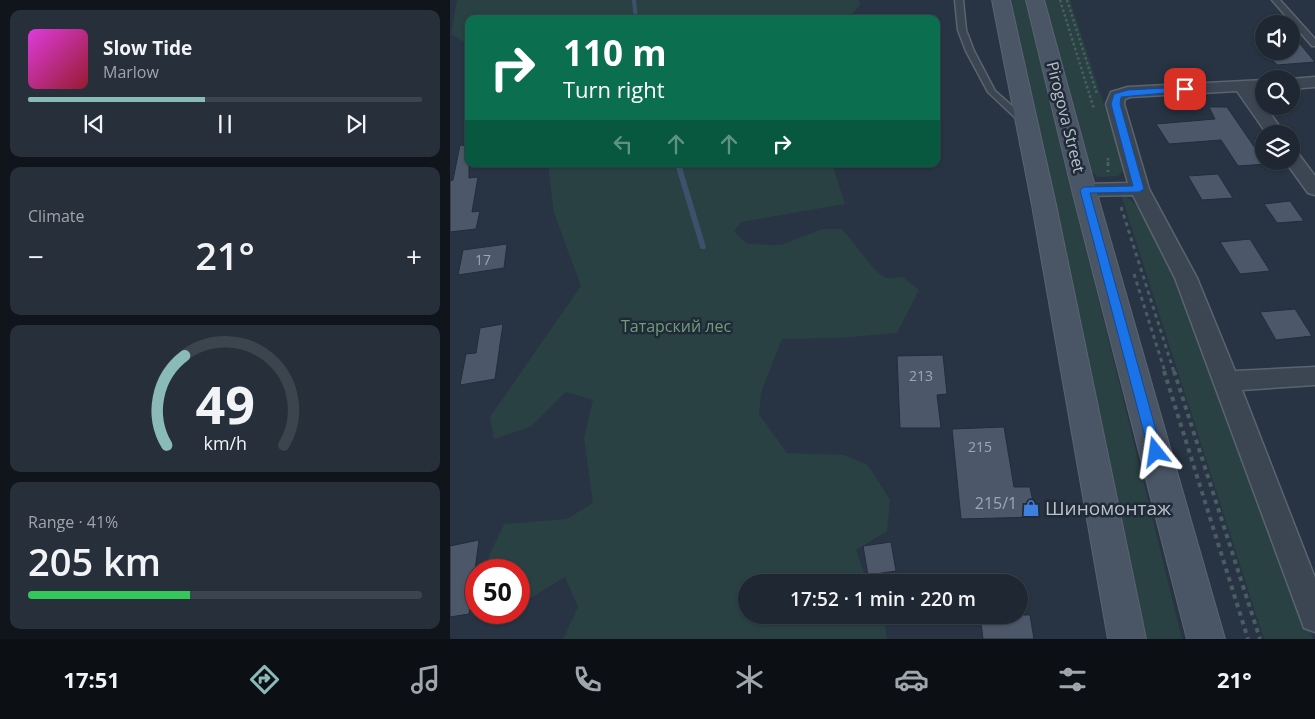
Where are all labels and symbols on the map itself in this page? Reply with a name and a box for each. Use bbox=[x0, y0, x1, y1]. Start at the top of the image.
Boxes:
street label: Pirogova Street bbox=[1042, 59, 1091, 175]
pin bbox=[1164, 68, 1206, 110]
house number: 17 bbox=[475, 250, 491, 269]
park label: Татарский лес bbox=[621, 315, 731, 337]
house number: 213 bbox=[909, 366, 933, 385]
position arrow bbox=[1129, 425, 1181, 477]
house number: 215 bbox=[968, 437, 992, 456]
house number: 215/1 bbox=[975, 492, 1017, 514]
place label: Шиномонтаж bbox=[1045, 495, 1171, 521]
shop icon: Шиномонтаж bbox=[1021, 498, 1041, 518]
speed limit sign: 50 bbox=[465, 559, 530, 624]

